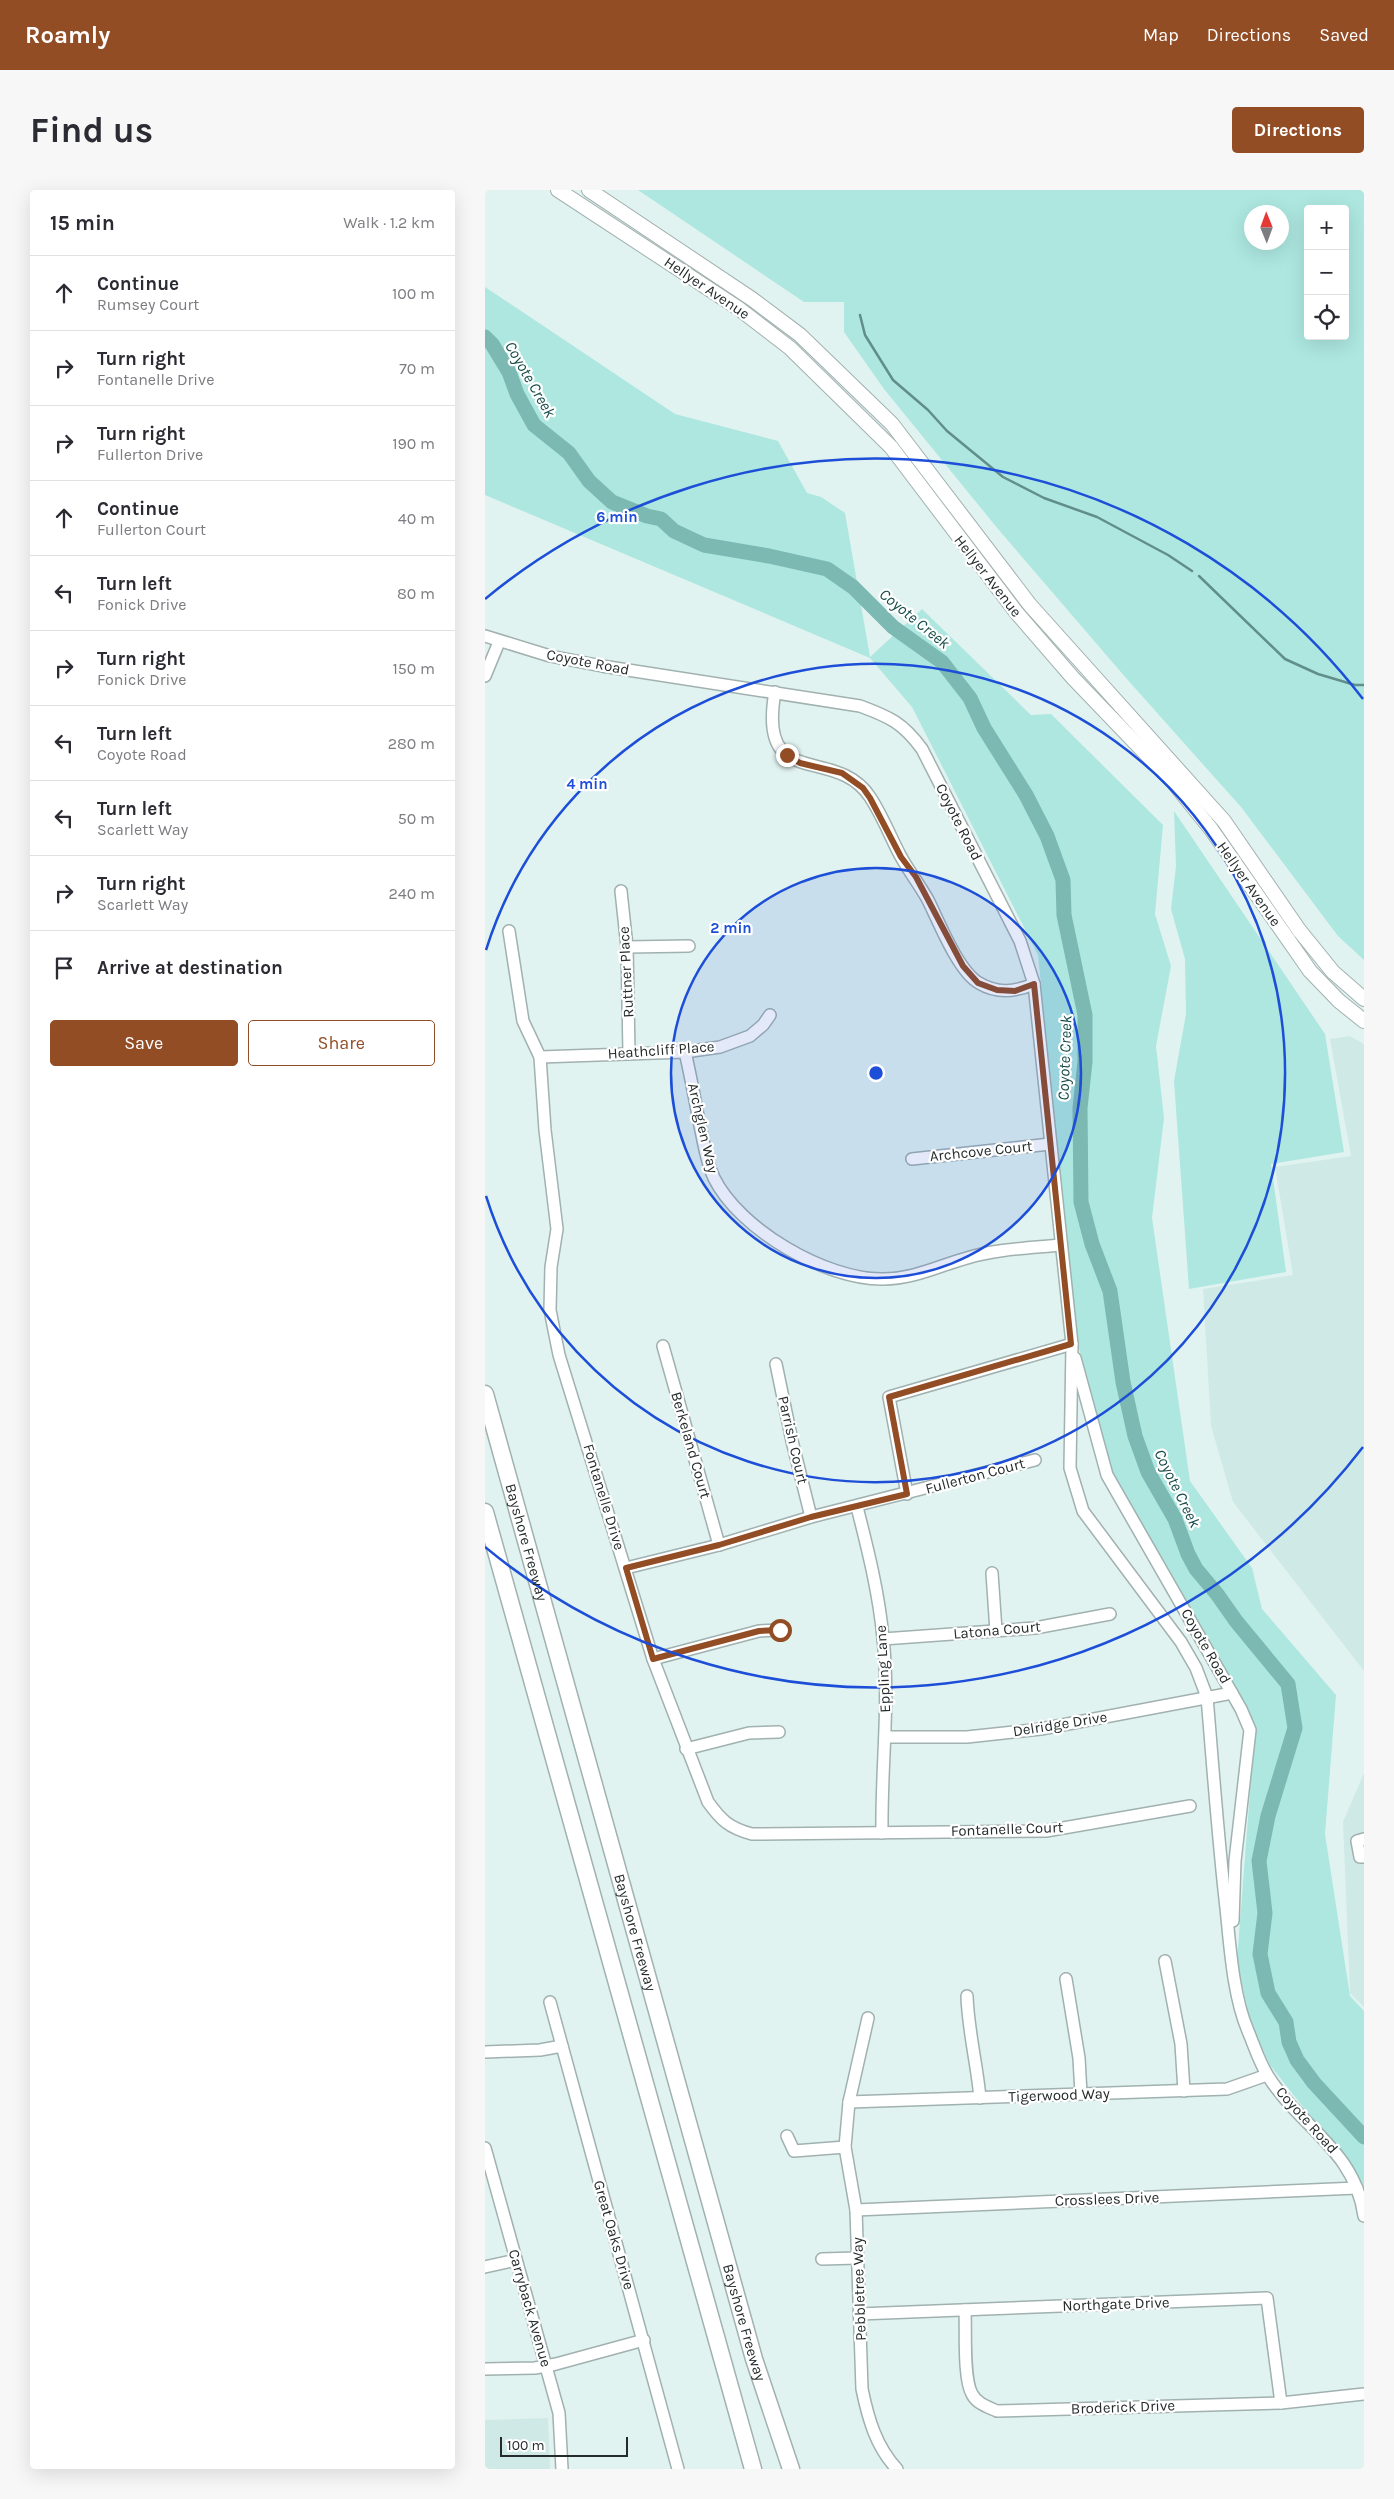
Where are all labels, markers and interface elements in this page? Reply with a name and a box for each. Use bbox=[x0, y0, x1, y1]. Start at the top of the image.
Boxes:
text: Roamly bbox=[25, 21, 110, 49]
text: Map bbox=[1143, 24, 1179, 46]
text: Directions bbox=[1207, 24, 1291, 46]
text: Saved bbox=[1319, 24, 1369, 46]
button: Directions bbox=[1232, 107, 1364, 153]
text: Find us bbox=[30, 110, 153, 151]
north arrow bbox=[1244, 205, 1289, 250]
map controls bbox=[1304, 205, 1349, 340]
button: + bbox=[1304, 205, 1349, 250]
text: 15 min bbox=[50, 211, 115, 235]
text: Walk · 1.2 km bbox=[343, 213, 435, 232]
button: − bbox=[1304, 250, 1349, 295]
street label: Hellyer Avenue bbox=[661, 253, 753, 323]
text: Continue bbox=[97, 273, 179, 295]
icon: ahead bbox=[50, 279, 78, 307]
text: 100 m bbox=[392, 284, 435, 303]
text: Rumsey Court bbox=[97, 295, 199, 314]
button: locate bbox=[1304, 295, 1349, 340]
water label: Coyote Creek bbox=[501, 338, 560, 422]
text: Turn right bbox=[97, 348, 186, 370]
icon: right bbox=[50, 354, 78, 382]
text: 70 m bbox=[399, 359, 435, 378]
text: Fontanelle Drive bbox=[97, 370, 214, 389]
text: Turn right bbox=[97, 423, 186, 445]
icon: right bbox=[50, 429, 78, 457]
text: 190 m bbox=[392, 434, 435, 453]
text: Fullerton Drive bbox=[97, 445, 203, 464]
text: Continue bbox=[97, 498, 179, 520]
icon: ahead bbox=[50, 504, 78, 532]
text: 6 min bbox=[596, 508, 638, 526]
text: 40 m bbox=[398, 509, 435, 528]
text: Fullerton Court bbox=[97, 520, 206, 539]
street label: Hellyer Avenue bbox=[950, 531, 1026, 621]
text: Turn left bbox=[97, 573, 172, 595]
icon: left bbox=[50, 579, 78, 607]
text: 80 m bbox=[397, 584, 435, 603]
water label: Coyote Creek bbox=[876, 584, 954, 653]
text: Fonick Drive bbox=[97, 595, 187, 614]
street label: Coyote Road bbox=[545, 645, 631, 679]
text: Turn right bbox=[97, 648, 186, 670]
icon: right bbox=[50, 654, 78, 682]
text: 150 m bbox=[392, 659, 435, 678]
text: Fonick Drive bbox=[97, 670, 187, 689]
text: Turn left bbox=[97, 723, 172, 745]
icon: left bbox=[50, 729, 78, 757]
text: 280 m bbox=[388, 734, 435, 753]
route end bbox=[776, 744, 799, 767]
text: Coyote Road bbox=[97, 745, 187, 764]
text: 4 min bbox=[566, 775, 608, 793]
street label: Coyote Road bbox=[932, 780, 986, 864]
text: Turn left bbox=[97, 798, 172, 820]
icon: left bbox=[50, 804, 78, 832]
text: 50 m bbox=[398, 809, 435, 828]
text: Scarlett Way bbox=[97, 820, 188, 839]
street label: Hellyer Avenue bbox=[1213, 838, 1285, 930]
text: Turn right bbox=[97, 873, 186, 895]
icon: right bbox=[50, 879, 78, 907]
text: 240 m bbox=[389, 884, 435, 903]
text: Scarlett Way bbox=[97, 895, 188, 914]
text: 2 min bbox=[710, 919, 752, 937]
street label: Ruttner Place bbox=[615, 926, 637, 1018]
icon: arrive bbox=[50, 954, 78, 982]
text: Arrive at destination bbox=[97, 957, 283, 979]
water label: Coyote Creek bbox=[1054, 1014, 1076, 1101]
button: Save bbox=[50, 1020, 238, 1066]
button: Share bbox=[248, 1020, 435, 1066]
street label: Heathcliff Place bbox=[607, 1037, 715, 1063]
centre of rings bbox=[867, 1064, 885, 1082]
street label: Archglen Way bbox=[684, 1081, 722, 1175]
street label: Archcove Court bbox=[929, 1137, 1034, 1165]
street label: Berkeland Court bbox=[667, 1390, 715, 1501]
street label: Parrish Court bbox=[774, 1394, 812, 1486]
street label: Fontanelle Drive bbox=[579, 1442, 629, 1552]
water label: Coyote Creek bbox=[1150, 1446, 1205, 1531]
street label: Fullerton Court bbox=[923, 1454, 1027, 1498]
street label: Bayshore Freeway bbox=[501, 1482, 551, 1603]
street label: Coyote Road bbox=[1177, 1605, 1235, 1687]
street label: Latona Court bbox=[953, 1617, 1042, 1643]
route start bbox=[769, 1619, 792, 1642]
street label: Eppling Lane bbox=[872, 1625, 894, 1713]
street label: Delridge Drive bbox=[1011, 1708, 1109, 1740]
street label: Fontanelle Court bbox=[950, 1818, 1064, 1840]
street label: Bayshore Freeway bbox=[610, 1872, 660, 1993]
street label: Coyote Road bbox=[1272, 2083, 1342, 2157]
street label: Tigerwood Way bbox=[1008, 2084, 1110, 2106]
street label: Great Oaks Drive bbox=[590, 2178, 638, 2292]
street label: Crosslees Drive bbox=[1054, 2188, 1160, 2210]
street label: Pebbletree Way bbox=[848, 2237, 870, 2341]
street label: Carryback Avenue bbox=[505, 2247, 555, 2369]
street label: Bayshore Freeway bbox=[719, 2262, 770, 2384]
street label: Northgate Drive bbox=[1062, 2293, 1170, 2315]
street label: Broderick Drive bbox=[1071, 2396, 1175, 2418]
scale bar bbox=[500, 2434, 627, 2457]
text: 100 m bbox=[507, 2437, 545, 2454]

